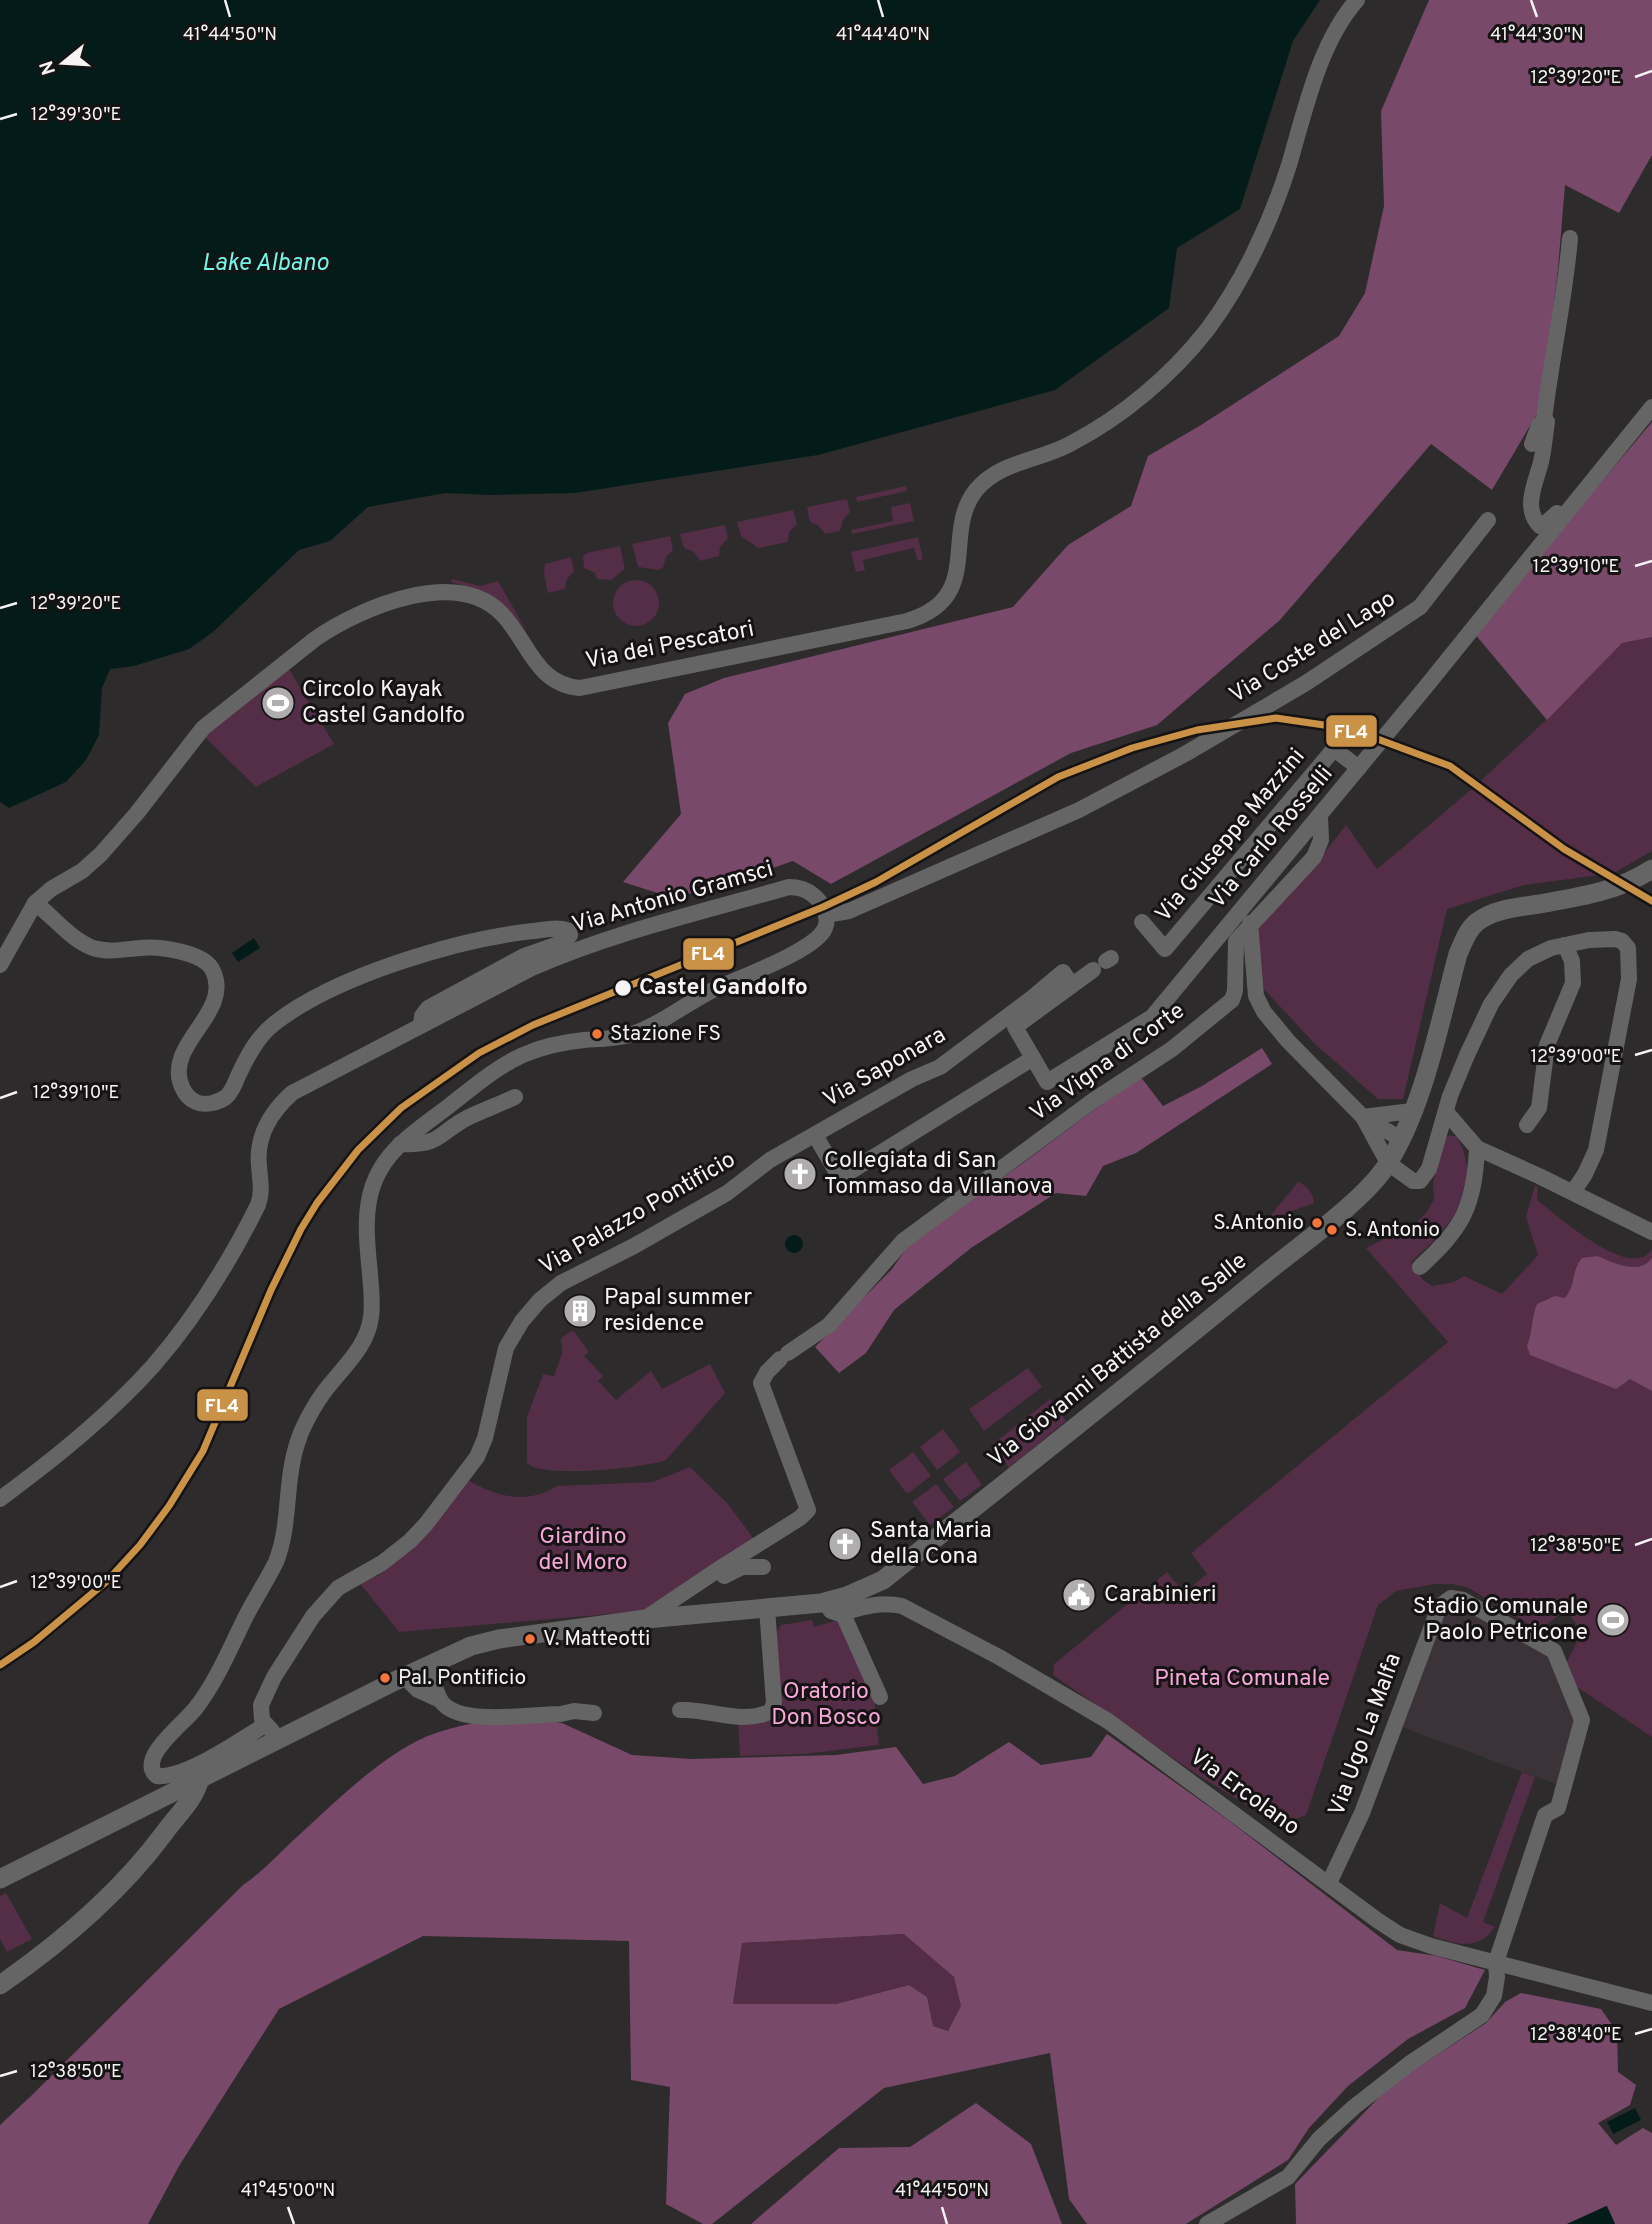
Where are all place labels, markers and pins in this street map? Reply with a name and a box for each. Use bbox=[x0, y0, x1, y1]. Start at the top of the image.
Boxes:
place label: Circolo Kayak Castel Gandolfo bbox=[302, 676, 465, 731]
sports icon: Circolo Kayak Castel Gandolfo bbox=[259, 684, 297, 722]
place label: Castel Gandolfo bbox=[639, 974, 808, 1003]
marker: Castel Gandolfo bbox=[613, 978, 633, 998]
place label: Stazione FS bbox=[610, 1021, 721, 1048]
marker: Stazione FS bbox=[590, 1027, 604, 1041]
place label: Collegiata di San Tommaso da Villanova bbox=[824, 1147, 1053, 1202]
church icon: Collegiata di San Tommaso da Villanova bbox=[781, 1155, 819, 1193]
place label: S.Antonio bbox=[1213, 1210, 1304, 1237]
marker: S.Antonio bbox=[1310, 1216, 1324, 1230]
place label: S. Antonio bbox=[1345, 1217, 1440, 1244]
marker: S. Antonio bbox=[1325, 1223, 1339, 1237]
place label: Papal summer residence bbox=[604, 1284, 752, 1339]
building icon: Papal summer residence bbox=[561, 1292, 599, 1330]
place label: Santa Maria della Cona bbox=[870, 1517, 992, 1572]
church icon: Santa Maria della Cona bbox=[826, 1525, 864, 1563]
public building icon: Carabinieri bbox=[1060, 1576, 1098, 1614]
place label: Carabinieri bbox=[1104, 1581, 1217, 1610]
place label: Stadio Comunale Paolo Petricone bbox=[1413, 1593, 1588, 1648]
sports icon: Stadio Comunale Paolo Petricone bbox=[1594, 1601, 1632, 1639]
place label: V. Matteotti bbox=[543, 1626, 650, 1653]
marker: V. Matteotti bbox=[523, 1632, 537, 1646]
place label: Pal. Pontificio bbox=[398, 1665, 526, 1692]
marker: Pal. Pontificio bbox=[378, 1671, 392, 1685]

